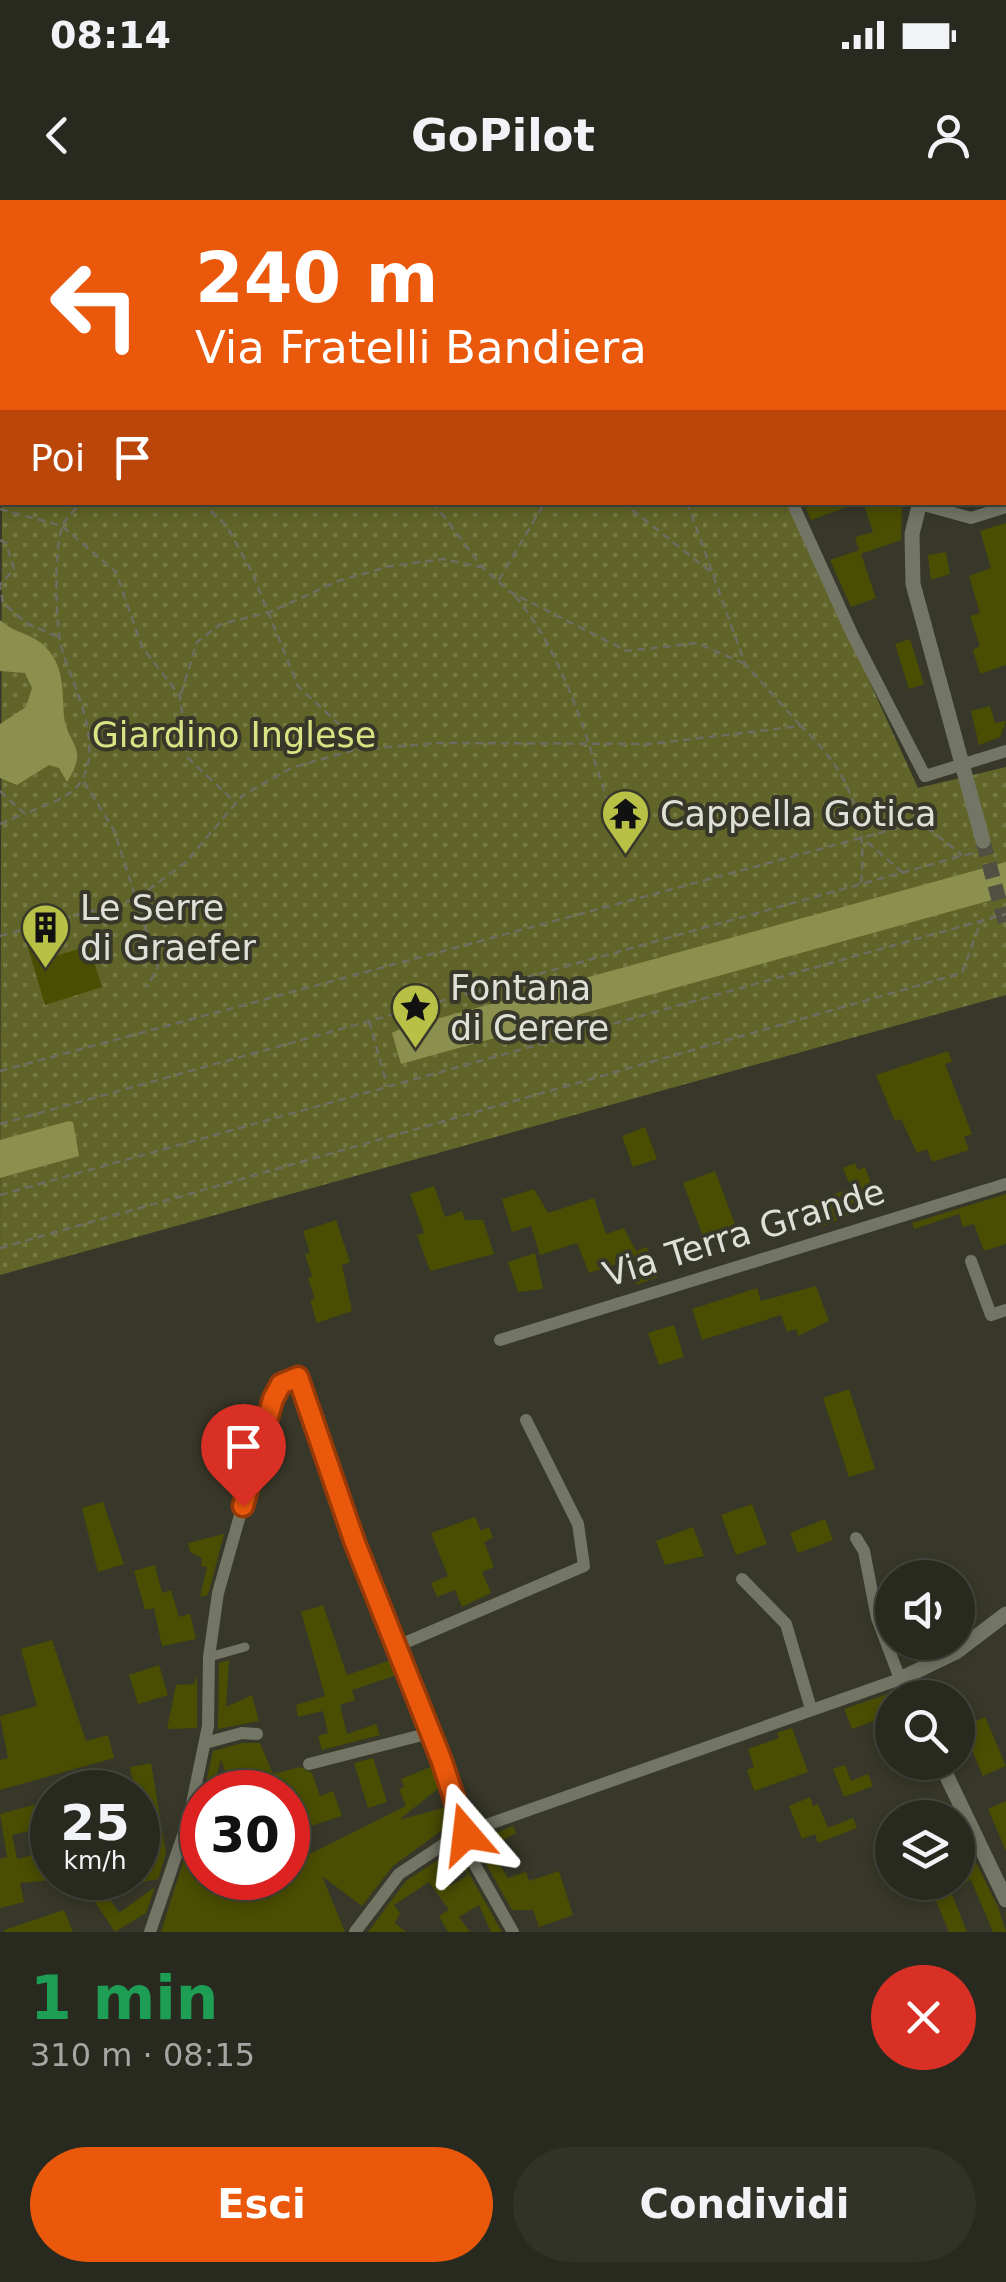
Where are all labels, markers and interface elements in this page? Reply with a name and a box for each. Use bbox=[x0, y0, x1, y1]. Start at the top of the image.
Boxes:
text: 08:14 bbox=[50, 13, 171, 57]
icon: back bbox=[30, 108, 85, 163]
icon: person bbox=[921, 108, 976, 163]
text: GoPilot bbox=[411, 109, 595, 162]
text: 240 m bbox=[195, 237, 438, 319]
icon: left bbox=[30, 240, 160, 370]
text: Via Fratelli Bandiera bbox=[195, 321, 647, 374]
icon: arrive bbox=[105, 430, 160, 485]
text: Poi bbox=[30, 436, 85, 480]
park label: Giardino Inglese bbox=[92, 715, 376, 755]
temple icon: Cappella Gotica bbox=[599, 788, 651, 856]
place label: Cappella Gotica bbox=[660, 794, 937, 834]
place label: Le Serre di Graefer bbox=[80, 888, 256, 968]
building icon: Le Serre di Graefer bbox=[19, 902, 71, 970]
place label: Fontana di Cerere bbox=[450, 968, 609, 1048]
place icon: Fontana di Cerere bbox=[389, 982, 441, 1050]
street label: Via Terra Grande bbox=[598, 1171, 890, 1295]
pin bbox=[201, 1404, 286, 1507]
icon: arrive bbox=[216, 1419, 271, 1474]
map controls bbox=[875, 1560, 975, 1900]
button: sound bbox=[875, 1560, 975, 1660]
button: search bbox=[875, 1680, 975, 1780]
speed limit sign: 30 bbox=[180, 1770, 310, 1900]
position arrow bbox=[414, 1782, 518, 1886]
text: 25 bbox=[60, 1794, 130, 1852]
button: layers bbox=[875, 1800, 975, 1900]
text: km/h bbox=[63, 1846, 127, 1875]
text: 1 min bbox=[30, 1963, 218, 2033]
button: close bbox=[871, 1965, 976, 2070]
text: 310 m · 08:15 bbox=[30, 2036, 255, 2074]
button: Esci bbox=[30, 2147, 493, 2262]
button: Condividi bbox=[513, 2147, 976, 2262]

